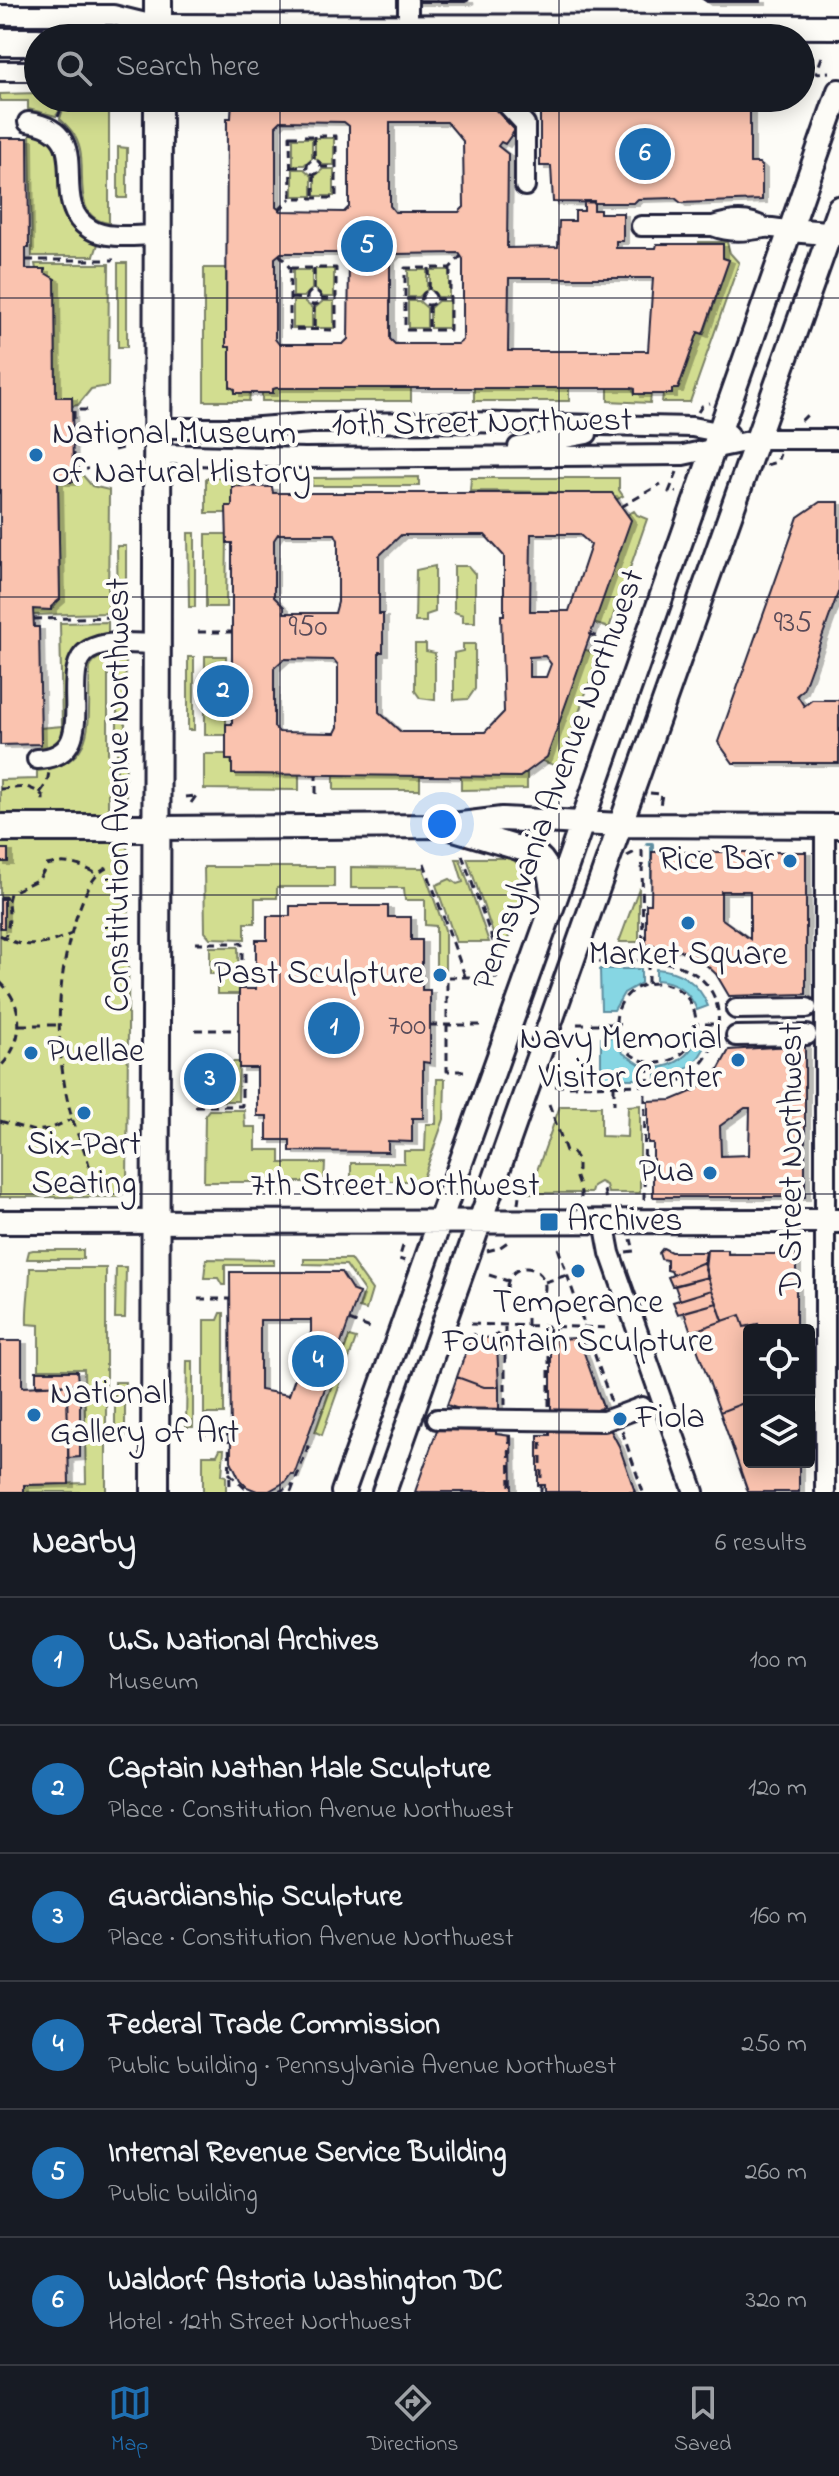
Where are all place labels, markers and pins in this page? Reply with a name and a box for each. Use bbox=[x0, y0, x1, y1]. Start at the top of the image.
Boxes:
pin: 6 bbox=[619, 124, 671, 184]
pin: 5 bbox=[341, 216, 393, 276]
place label: National Museum of Natural History bbox=[52, 410, 311, 499]
marker: National Museum of Natural History bbox=[27, 446, 45, 464]
pin: 2 bbox=[197, 661, 249, 721]
place label: Rice Bar bbox=[658, 836, 774, 886]
marker: Rice Bar bbox=[781, 852, 799, 870]
marker: Market Square bbox=[679, 914, 697, 932]
place label: Market Square bbox=[588, 931, 788, 981]
place label: Past Sculpture bbox=[214, 950, 425, 1000]
marker: Past Sculpture bbox=[431, 966, 449, 984]
pin: 1 bbox=[308, 998, 360, 1058]
place label: Navy Memorial Visitor Center bbox=[519, 1015, 722, 1104]
place label: Puellae bbox=[47, 1028, 145, 1078]
marker: Puellae bbox=[22, 1044, 40, 1062]
pin: 3 bbox=[184, 1049, 236, 1109]
marker: Navy Memorial Visitor Center bbox=[729, 1051, 747, 1069]
marker: Six-Part Seating bbox=[75, 1104, 93, 1122]
place label: Six-Part Seating bbox=[27, 1121, 141, 1210]
place label: Pua bbox=[639, 1148, 694, 1198]
marker: Pua bbox=[701, 1164, 719, 1182]
place label: Archives bbox=[567, 1197, 683, 1247]
marker: Archives bbox=[538, 1211, 560, 1233]
marker: Temperance Fountain Sculpture bbox=[569, 1262, 587, 1280]
place label: Temperance Fountain Sculpture bbox=[442, 1279, 714, 1368]
pin: 4 bbox=[292, 1331, 344, 1391]
place label: National Gallery of Art bbox=[50, 1370, 239, 1459]
place label: Fiola bbox=[635, 1394, 705, 1444]
marker: National Gallery of Art bbox=[25, 1406, 43, 1424]
marker: Fiola bbox=[611, 1410, 629, 1428]

